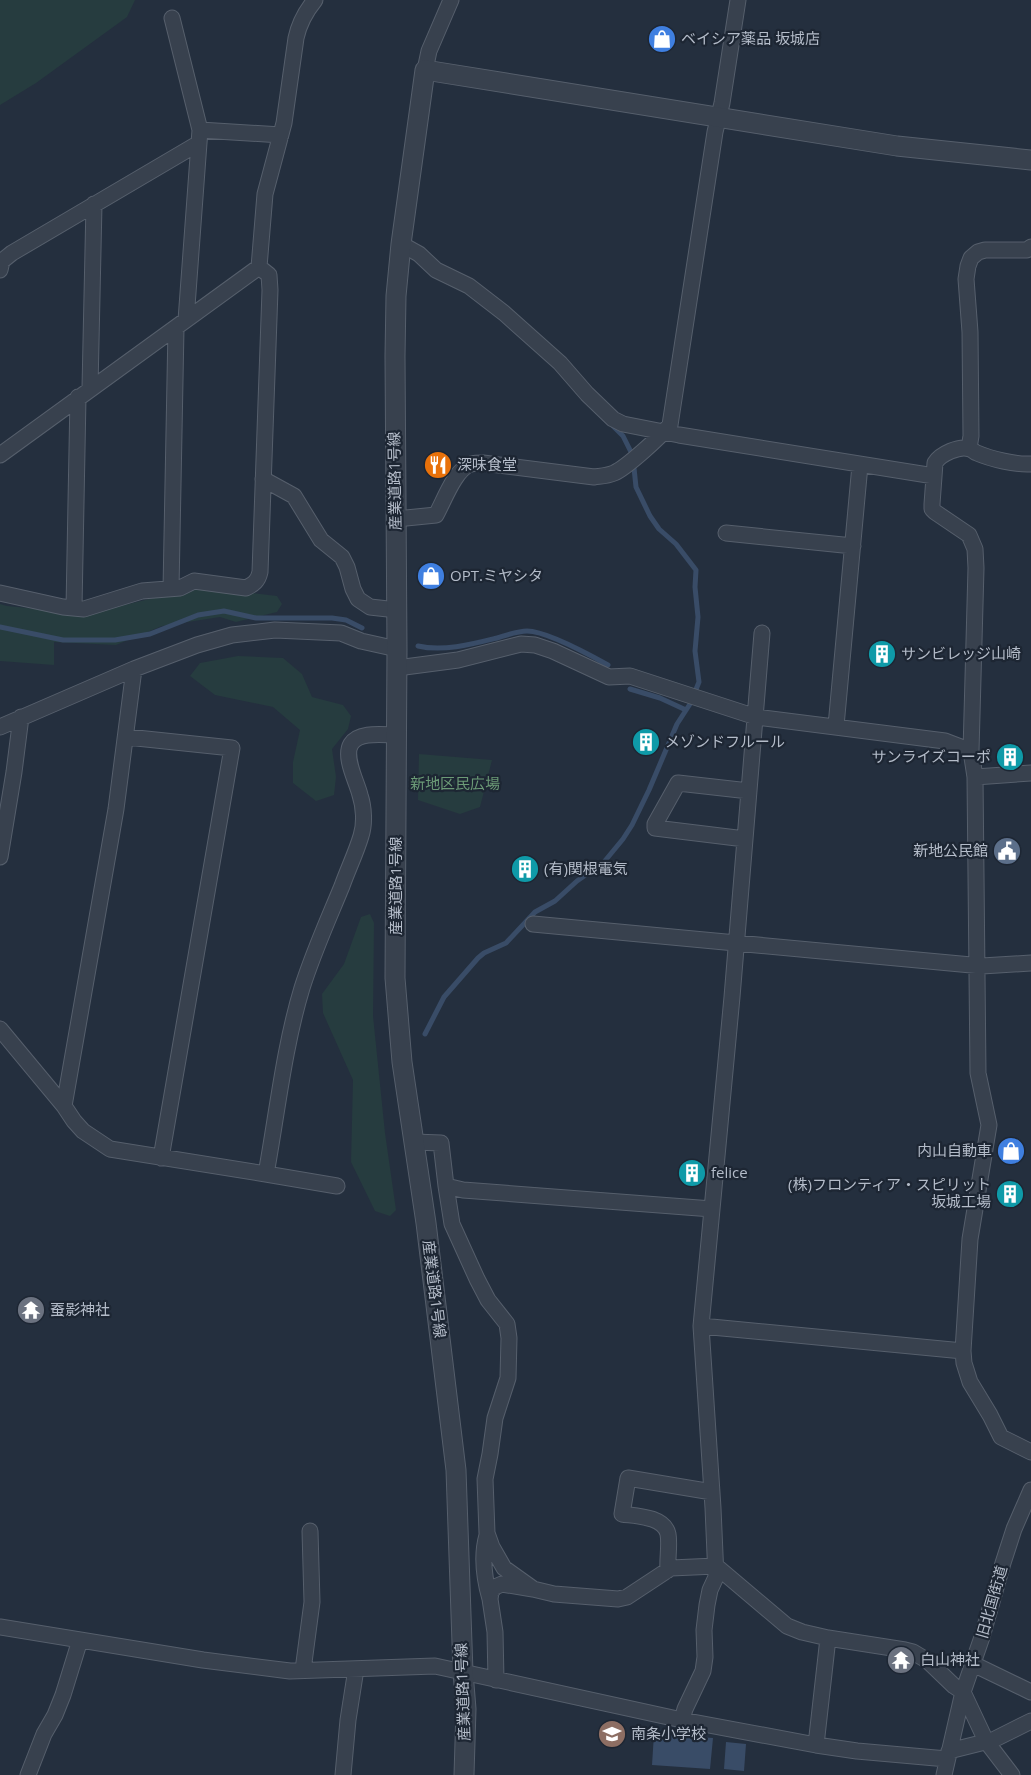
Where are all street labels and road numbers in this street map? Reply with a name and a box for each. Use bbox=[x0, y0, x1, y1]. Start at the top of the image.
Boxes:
street label: 産業道路1号線 bbox=[383, 432, 405, 530]
street label: 産業道路1号線 bbox=[385, 837, 405, 935]
street label: 産業道路1号線 bbox=[419, 1239, 451, 1339]
street label: 旧北国街道 bbox=[971, 1563, 1011, 1641]
street label: 産業道路1号線 bbox=[450, 1642, 474, 1742]

